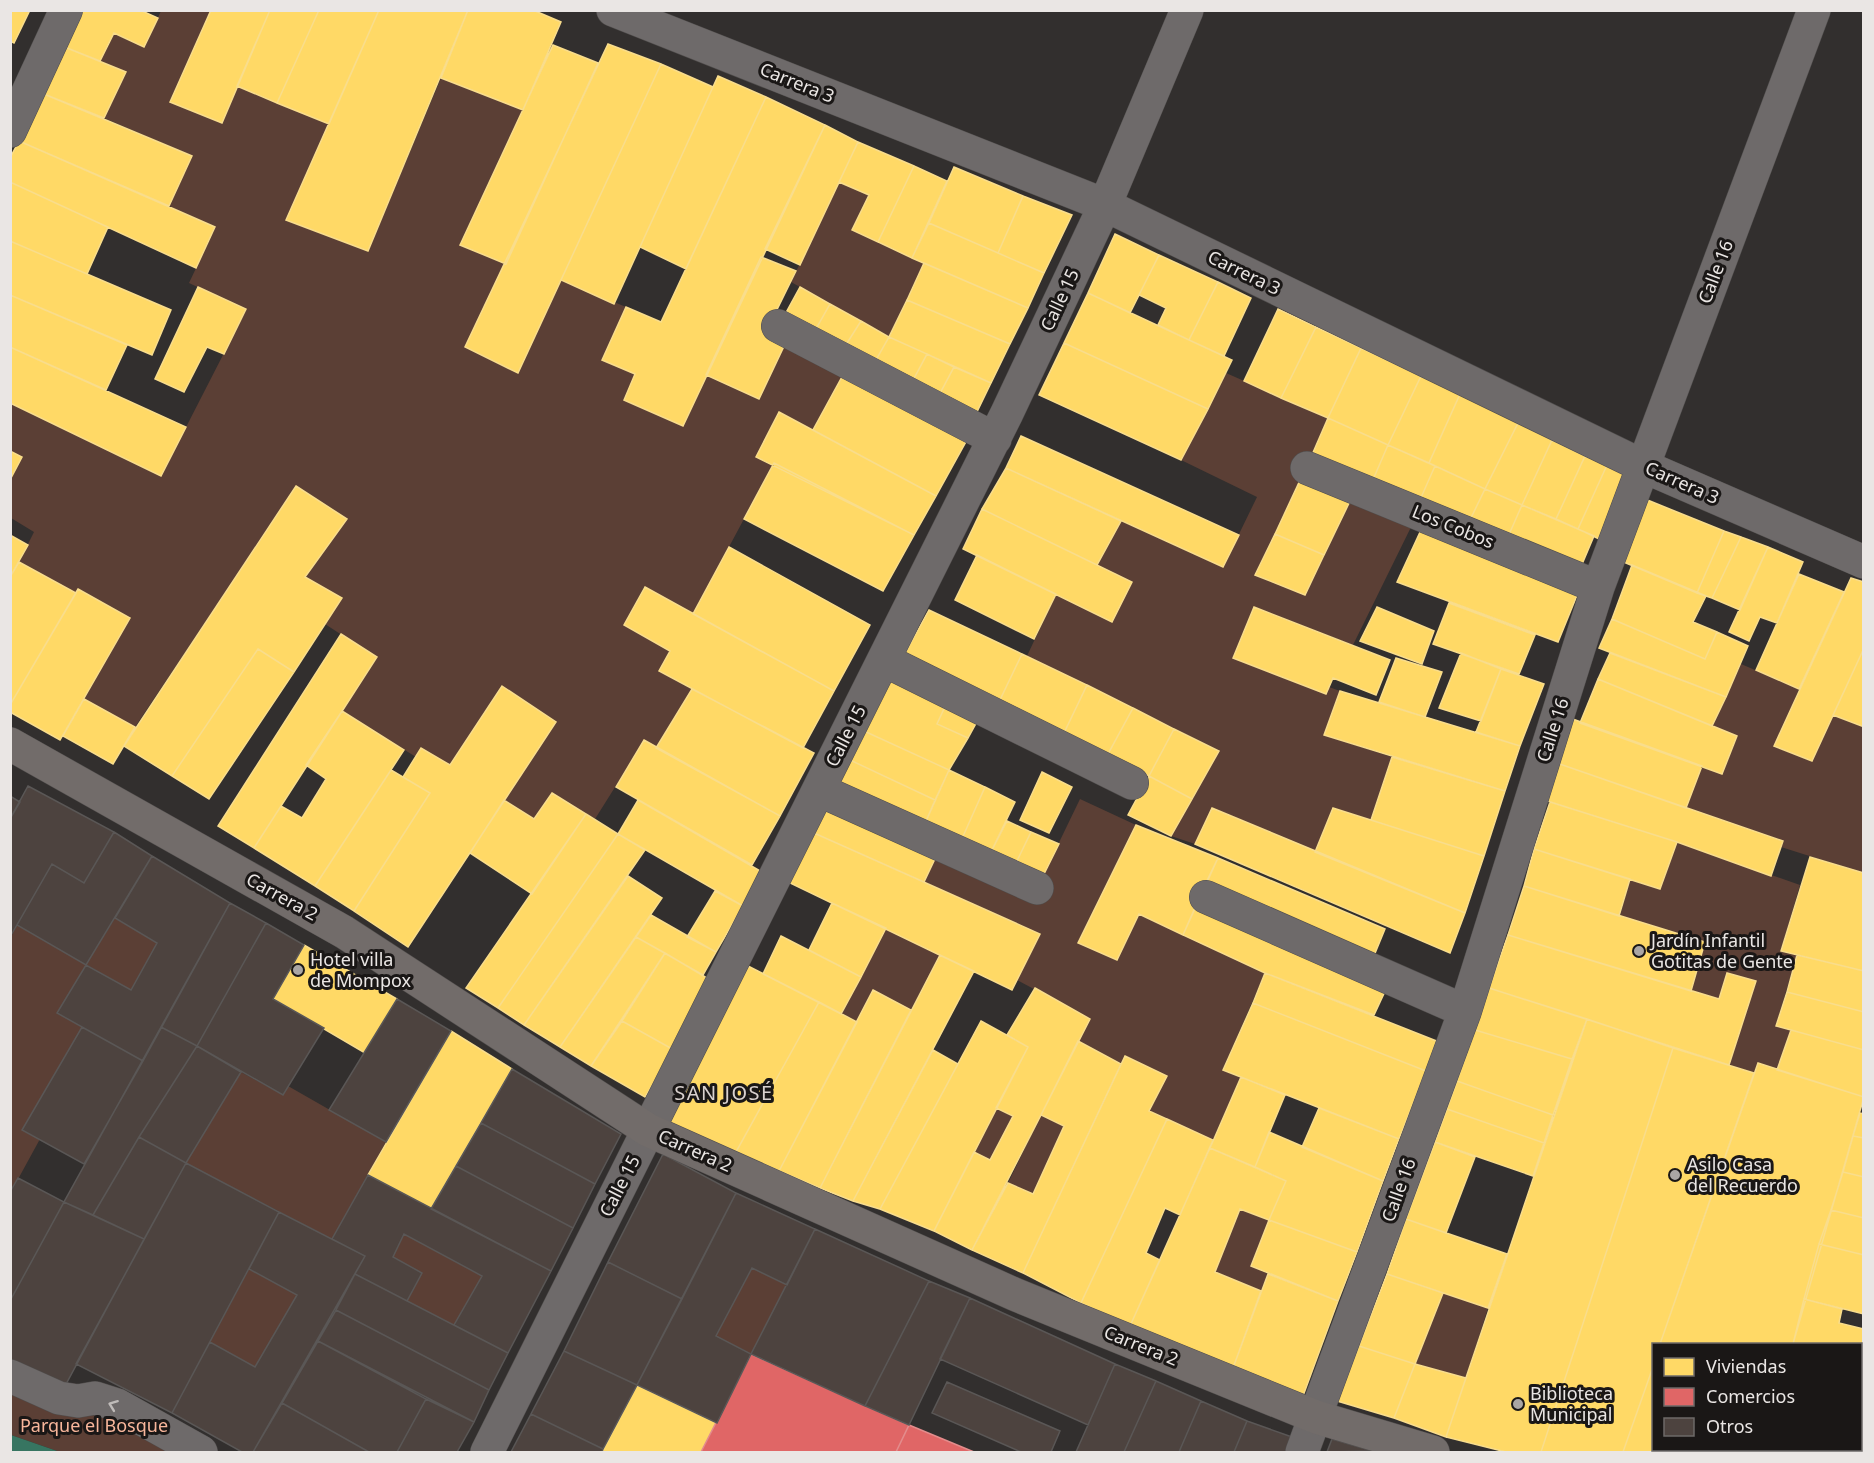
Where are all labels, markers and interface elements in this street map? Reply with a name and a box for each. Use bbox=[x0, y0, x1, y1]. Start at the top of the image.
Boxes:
street label: Carrera 3 bbox=[757, 56, 838, 108]
street label: Calle 16 bbox=[1692, 236, 1738, 307]
street label: Carrera 3 bbox=[1204, 244, 1285, 300]
street label: Calle 15 bbox=[1034, 265, 1084, 335]
street label: Carrera 3 bbox=[1642, 455, 1723, 509]
street label: Los Cobos bbox=[1409, 499, 1498, 553]
street label: Calle 16 bbox=[1530, 695, 1574, 765]
street label: Calle 15 bbox=[819, 701, 871, 770]
street label: Carrera 2 bbox=[242, 867, 323, 926]
place label: Jardín Infantil Gotitas de Gente bbox=[1649, 928, 1793, 973]
marker: Jardín Infantil Gotitas de Gente bbox=[1632, 944, 1646, 958]
place label: Hotel villa de Mompox bbox=[310, 947, 412, 992]
marker: Hotel villa de Mompox bbox=[291, 963, 305, 977]
district label: SAN JOSÉ bbox=[674, 1079, 774, 1106]
street label: Carrera 2 bbox=[655, 1123, 736, 1177]
street label: Calle 15 bbox=[593, 1151, 645, 1220]
place label: Asilo Casa del Recuerdo bbox=[1687, 1152, 1798, 1197]
street label: Calle 16 bbox=[1375, 1154, 1421, 1225]
marker: Asilo Casa del Recuerdo bbox=[1668, 1168, 1682, 1182]
street label: Carrera 2 bbox=[1101, 1319, 1182, 1371]
legend bbox=[1652, 1343, 1862, 1451]
text: Viviendas bbox=[1706, 1354, 1786, 1378]
place label: Biblioteca Municipal bbox=[1530, 1381, 1613, 1426]
text: Comercios bbox=[1706, 1384, 1795, 1408]
marker: Biblioteca Municipal bbox=[1511, 1397, 1525, 1411]
one-way arrow bbox=[108, 1399, 118, 1412]
park label: Parque el Bosque bbox=[20, 1413, 168, 1437]
text: Otros bbox=[1706, 1414, 1753, 1438]

